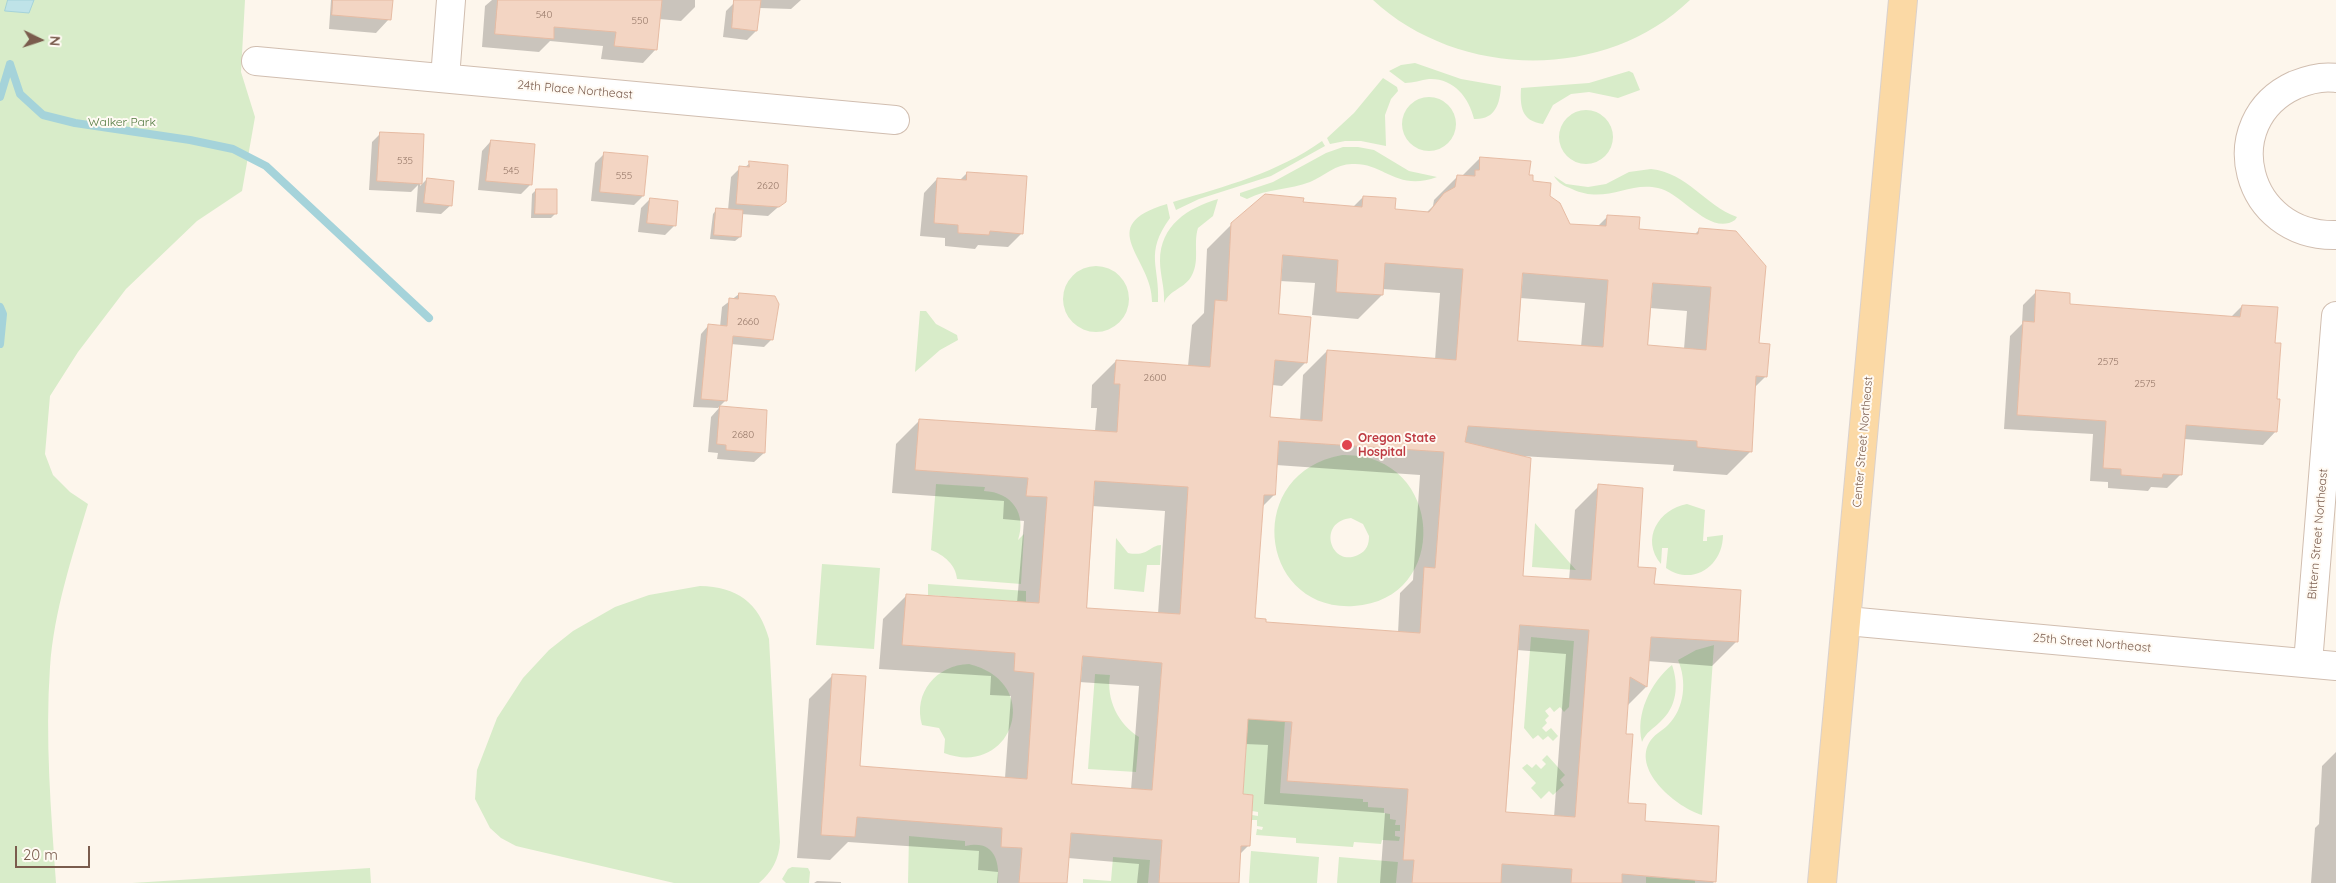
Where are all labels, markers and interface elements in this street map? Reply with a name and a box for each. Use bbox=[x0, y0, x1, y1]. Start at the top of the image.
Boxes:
house number: 540 bbox=[536, 9, 552, 21]
north arrow bbox=[15, 15, 65, 65]
house number: 550 bbox=[632, 15, 648, 27]
text: N bbox=[46, 35, 64, 47]
street label: 24th Place Northeast bbox=[517, 78, 633, 102]
park label: Walker Park bbox=[88, 115, 156, 129]
house number: 535 bbox=[397, 155, 413, 167]
house number: 545 bbox=[503, 165, 519, 177]
house number: 555 bbox=[616, 170, 632, 182]
house number: 2620 bbox=[757, 180, 779, 192]
house number: 2660 bbox=[737, 316, 759, 328]
house number: 2575 bbox=[2097, 356, 2119, 368]
house number: 2600 bbox=[1144, 372, 1166, 384]
street label: Center Street Northeast bbox=[1850, 376, 1876, 508]
house number: 2575 bbox=[2134, 378, 2156, 390]
house number: 2680 bbox=[732, 429, 754, 441]
place label: Oregon State Hospital bbox=[1358, 431, 1436, 459]
marker: Oregon State Hospital bbox=[1340, 438, 1354, 452]
street label: Bittern Street Northeast bbox=[2305, 468, 2331, 600]
street label: 25th Street Northeast bbox=[2032, 631, 2152, 655]
scale bar bbox=[18, 836, 92, 868]
text: 20 m bbox=[23, 845, 58, 864]

